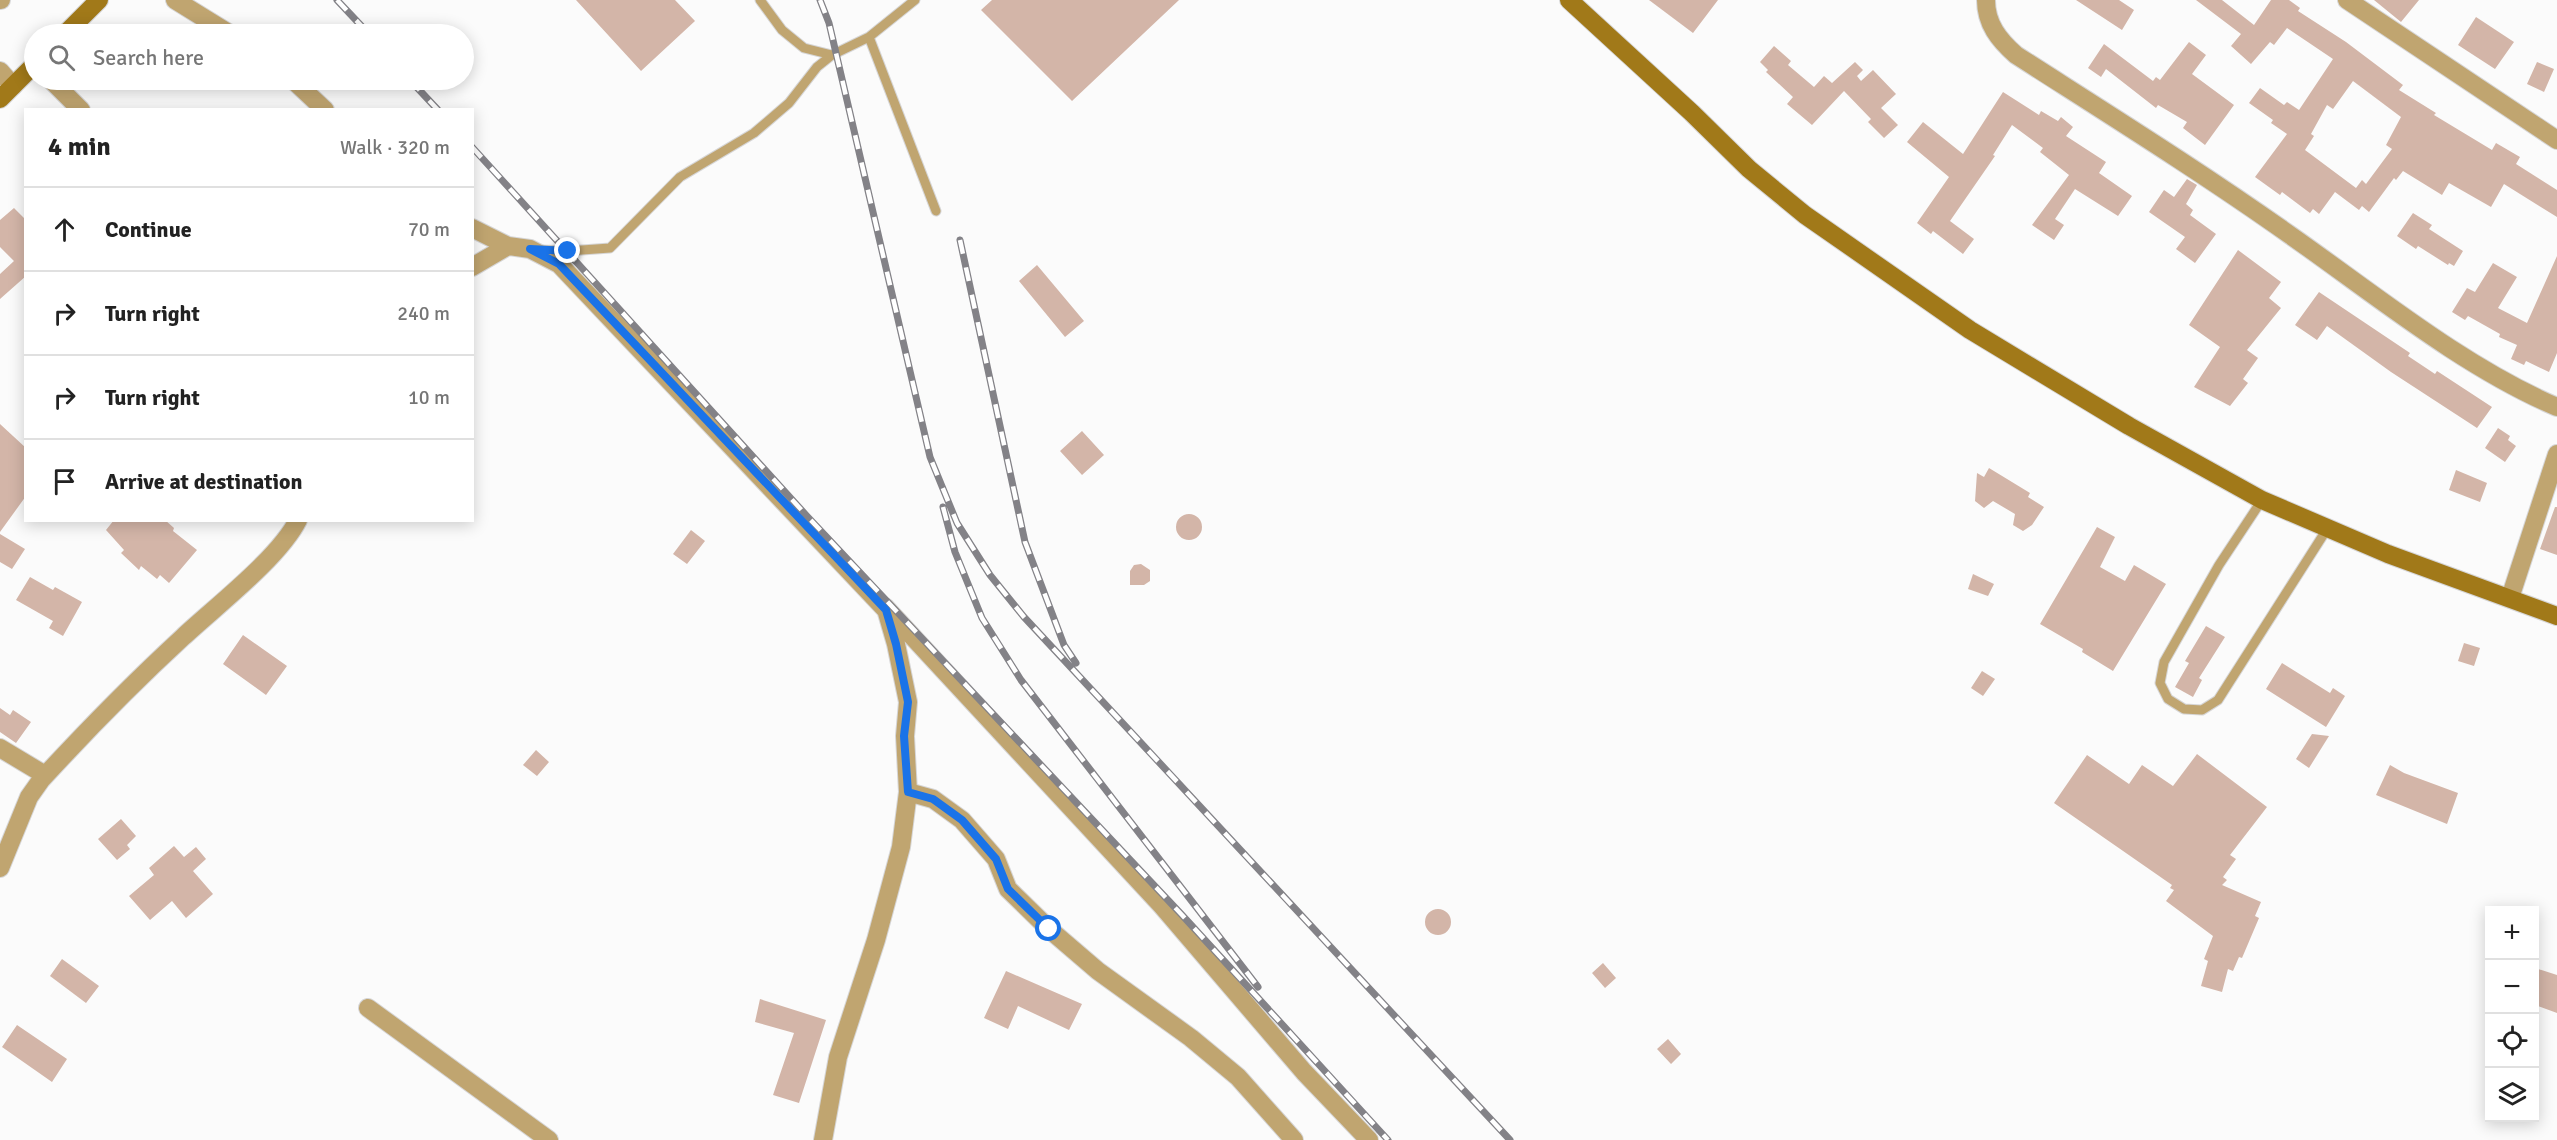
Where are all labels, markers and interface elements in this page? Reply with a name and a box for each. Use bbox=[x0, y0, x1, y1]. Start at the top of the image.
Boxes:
search box bbox=[24, 24, 474, 90]
icon: search bbox=[45, 41, 78, 74]
text: Search here bbox=[93, 44, 204, 71]
text: 4 min bbox=[48, 131, 111, 163]
text: Walk · 320 m bbox=[340, 135, 450, 160]
icon: ahead bbox=[48, 213, 81, 246]
text: Continue bbox=[105, 216, 192, 243]
text: 70 m bbox=[408, 217, 450, 242]
route end bbox=[554, 237, 580, 263]
icon: right bbox=[48, 297, 81, 330]
text: Turn right bbox=[105, 300, 200, 327]
text: 240 m bbox=[397, 301, 450, 326]
icon: right bbox=[48, 381, 81, 414]
text: Turn right bbox=[105, 384, 200, 411]
text: 10 m bbox=[408, 385, 450, 410]
icon: arrive bbox=[48, 465, 81, 498]
text: Arrive at destination bbox=[105, 468, 302, 495]
map controls bbox=[2485, 906, 2539, 1122]
button: + bbox=[2485, 906, 2539, 960]
route start bbox=[1035, 915, 1061, 941]
button: − bbox=[2485, 960, 2539, 1014]
button: locate bbox=[2485, 1014, 2539, 1068]
button: layers bbox=[2485, 1068, 2539, 1122]

